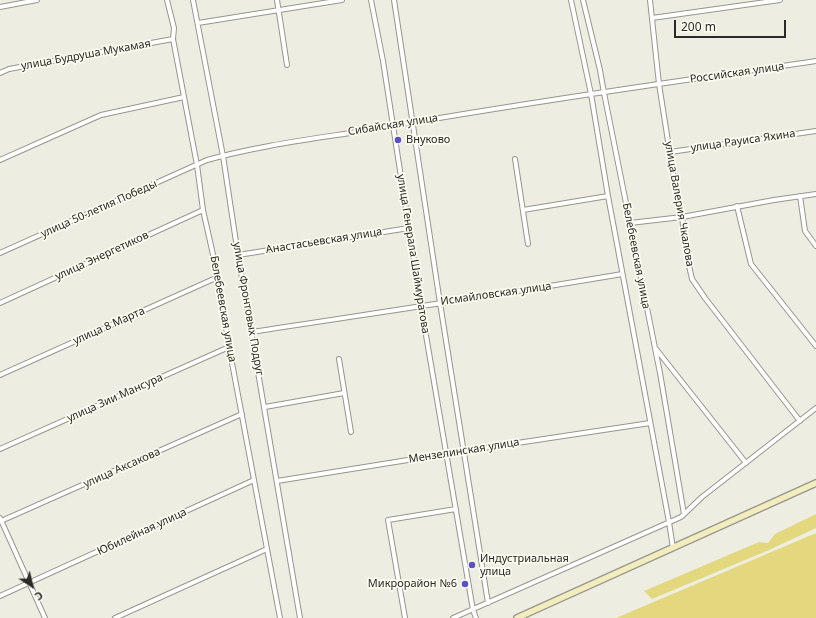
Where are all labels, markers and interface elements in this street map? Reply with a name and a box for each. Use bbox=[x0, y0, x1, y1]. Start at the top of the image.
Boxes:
scale bar bbox=[676, 12, 788, 38]
text: 200 m bbox=[681, 18, 716, 35]
street label: улица Будруша Мукамая bbox=[20, 37, 152, 73]
street label: Российская улица bbox=[689, 60, 785, 86]
street label: Сибайская улица bbox=[347, 111, 439, 139]
street label: улица Рауиса Яхина bbox=[690, 127, 796, 155]
place label: Внуково bbox=[406, 133, 450, 147]
marker: Внуково bbox=[393, 135, 403, 145]
street label: улица Валерия Чкалова bbox=[661, 140, 697, 268]
street label: улица Генерала Шаймуратова bbox=[394, 173, 432, 335]
street label: улица 50-летия Победы bbox=[39, 177, 159, 241]
street label: Белебеевская улица bbox=[619, 202, 653, 310]
street label: Анастасьевская улица bbox=[265, 225, 383, 257]
street label: улица Энергетиков bbox=[53, 229, 151, 283]
street label: улица Фронтовых Подруг bbox=[230, 241, 266, 377]
street label: Белебеевская улица bbox=[207, 255, 239, 363]
street label: Исмайловская улица bbox=[440, 280, 552, 308]
street label: улица 8 Марта bbox=[71, 304, 147, 348]
street label: улица Зии Мансура bbox=[65, 371, 165, 425]
street label: Мензелинская улица bbox=[408, 436, 520, 466]
street label: улица Аксакова bbox=[82, 445, 162, 491]
street label: Юбилейная улица bbox=[95, 506, 189, 558]
place label: Индустриальная улица bbox=[480, 552, 569, 578]
marker: Индустриальная улица bbox=[467, 560, 477, 570]
north arrow bbox=[12, 566, 52, 606]
place label: Микрорайон №6 bbox=[368, 577, 457, 591]
marker: Микрорайон №6 bbox=[460, 579, 470, 589]
text: С bbox=[32, 588, 46, 604]

